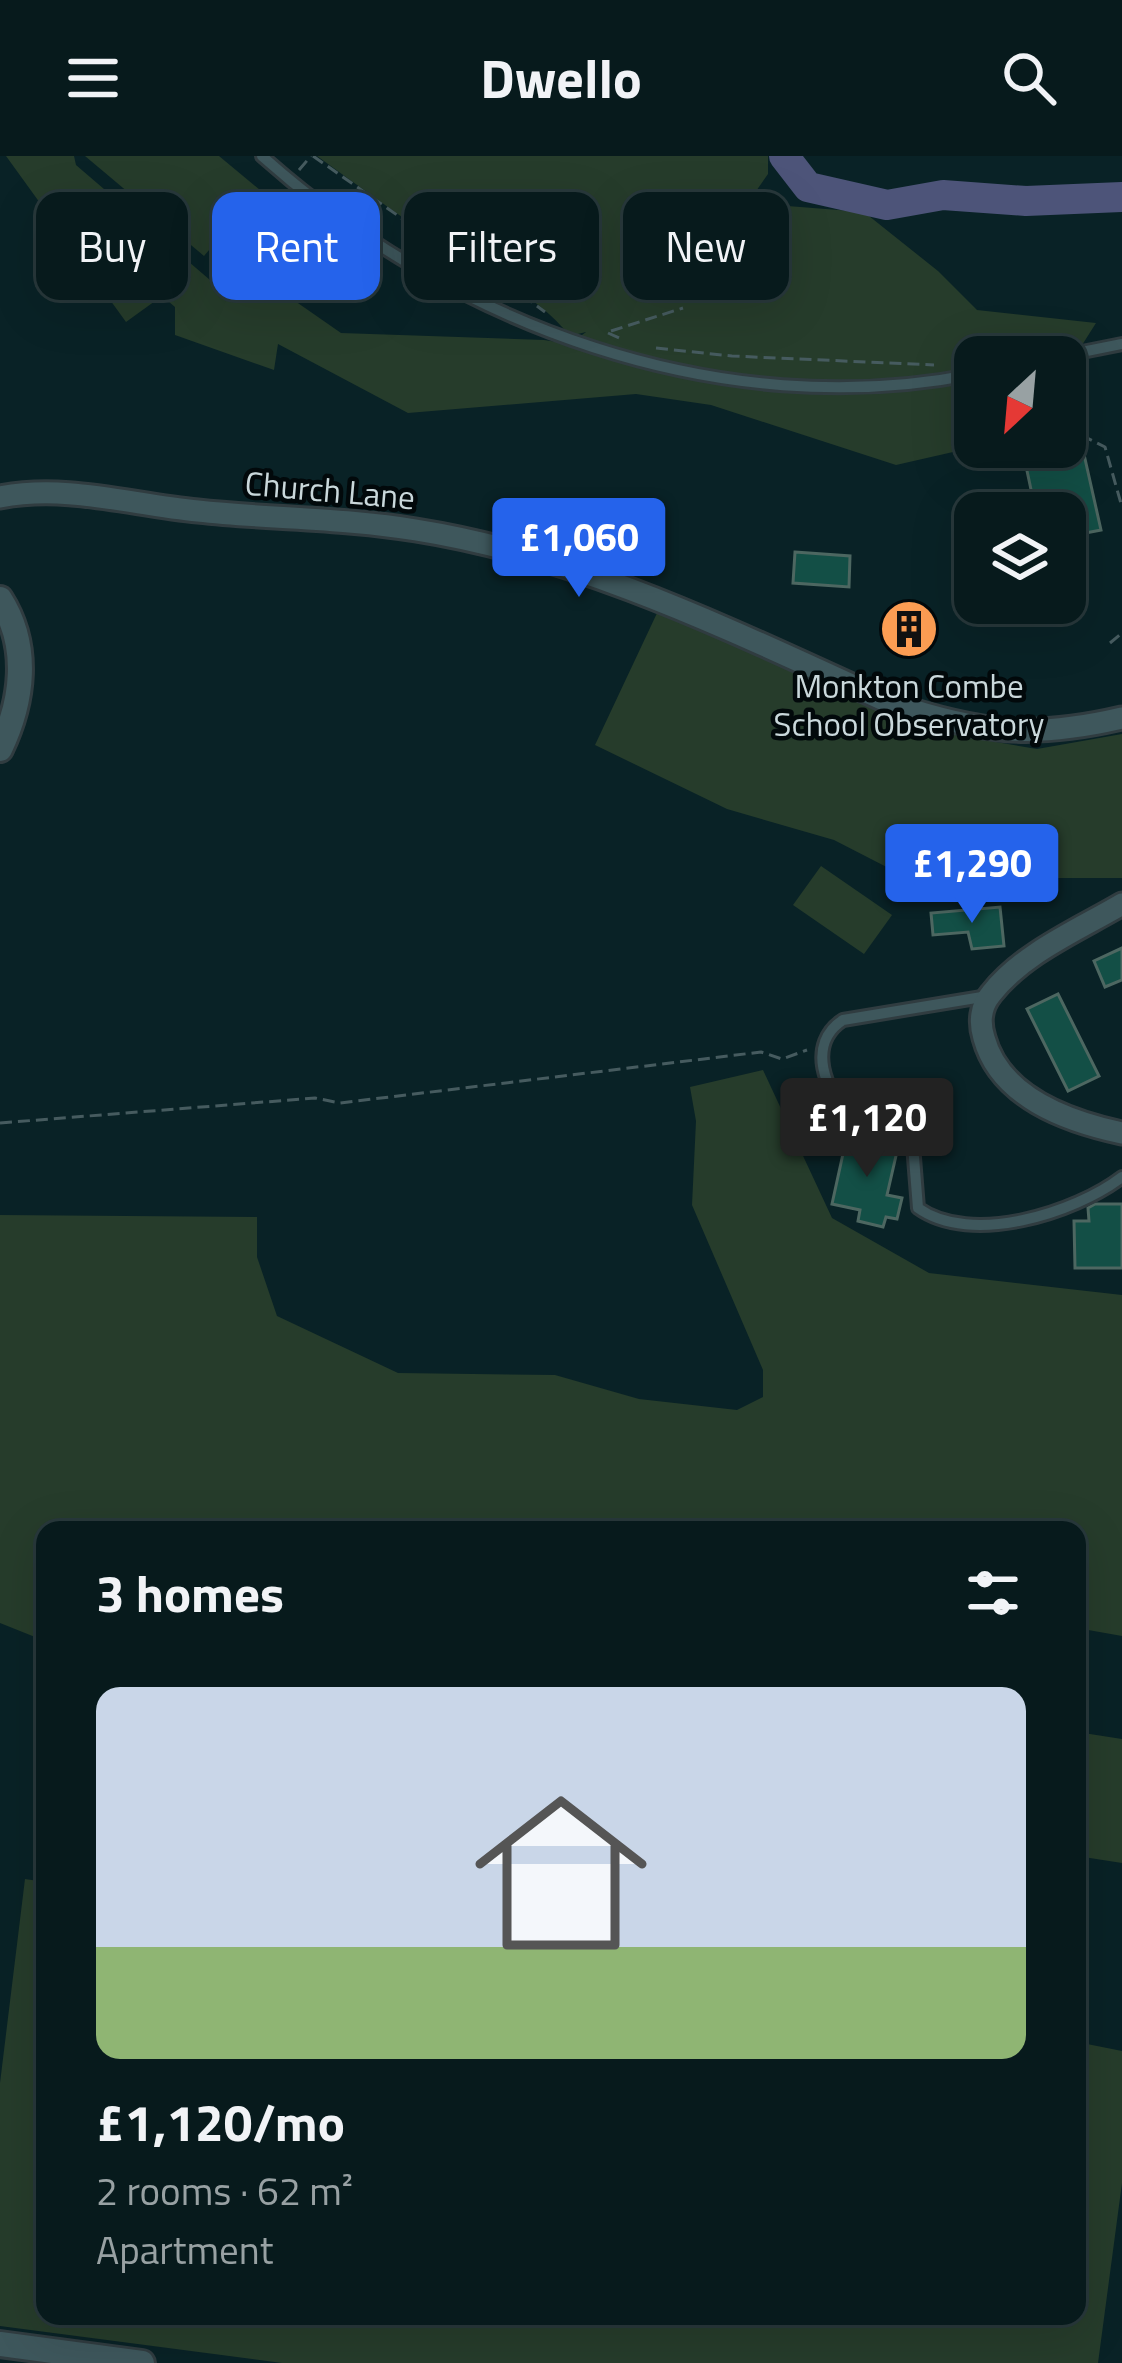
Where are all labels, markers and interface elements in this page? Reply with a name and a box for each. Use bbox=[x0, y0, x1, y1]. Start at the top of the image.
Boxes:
text: Dwello bbox=[480, 37, 642, 119]
icon: menu bbox=[60, 45, 126, 111]
icon: search bbox=[996, 45, 1062, 111]
chip: Buy bbox=[36, 192, 188, 300]
chip: Rent bbox=[212, 192, 380, 300]
chip: Filters bbox=[404, 192, 599, 300]
chip: New bbox=[623, 192, 789, 300]
north arrow bbox=[954, 336, 1086, 468]
map controls bbox=[954, 336, 1086, 624]
street label: Church Lane bbox=[243, 458, 417, 522]
button: layers bbox=[954, 492, 1086, 624]
pin: £1,060 bbox=[481, 498, 677, 600]
text: £1,060 bbox=[519, 507, 639, 566]
building icon: Monkton Combe School Observatory bbox=[878, 598, 940, 660]
place label: Monkton Combe School Observatory bbox=[774, 661, 1044, 749]
pin: £1,290 bbox=[874, 824, 1070, 926]
text: £1,290 bbox=[912, 833, 1032, 892]
pin: £1,120 bbox=[769, 1078, 965, 1180]
text: £1,120 bbox=[807, 1087, 927, 1146]
text: 3 homes bbox=[96, 1554, 284, 1632]
icon: filters bbox=[960, 1560, 1026, 1626]
icon: home bbox=[453, 1765, 669, 1981]
text: £1,120/mo bbox=[96, 2083, 345, 2161]
text: 2 rooms · 62 m² bbox=[96, 2161, 353, 2220]
text: Apartment bbox=[96, 2220, 273, 2279]

